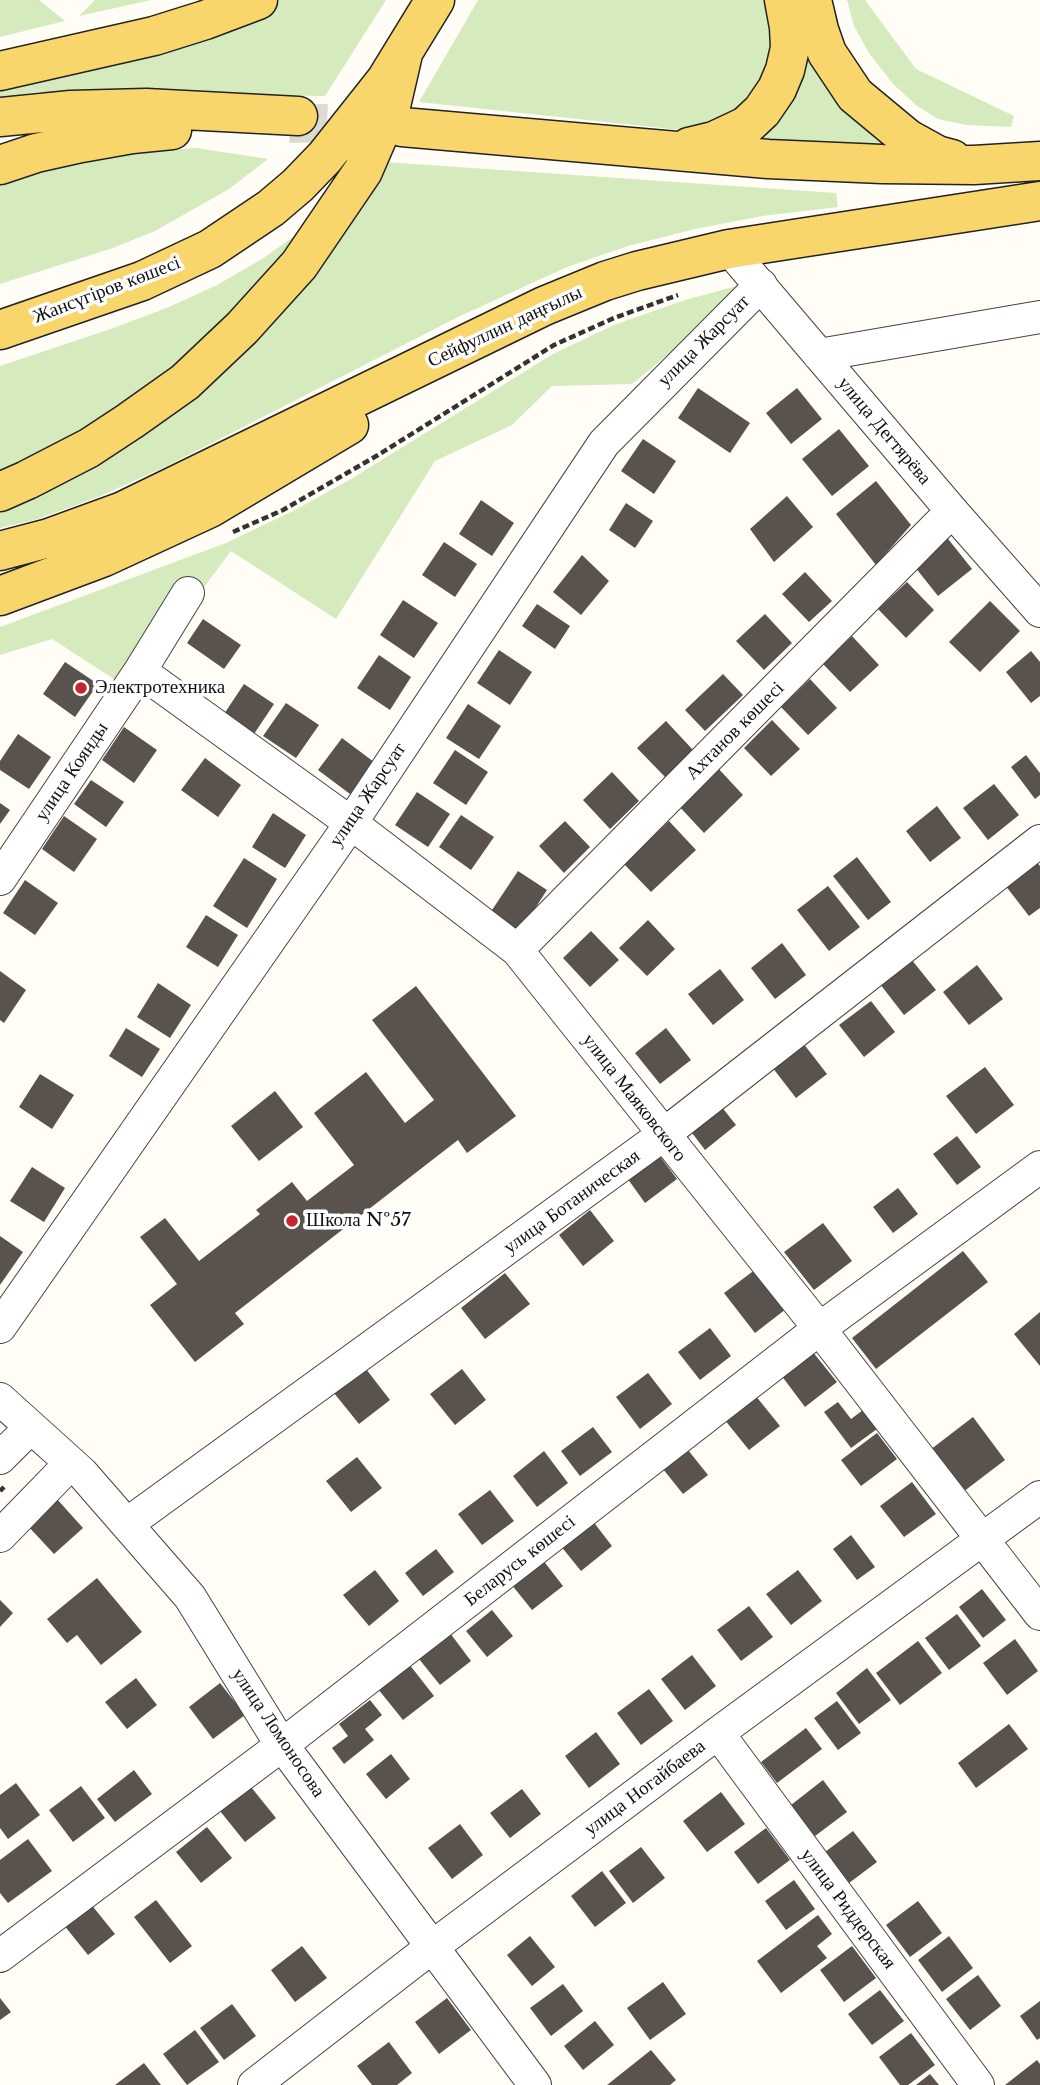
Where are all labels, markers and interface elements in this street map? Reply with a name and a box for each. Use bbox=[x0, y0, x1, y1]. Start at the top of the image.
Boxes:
street label: Жансүгіров көшесі bbox=[30, 251, 184, 329]
street label: Сейфуллин даңғылы bbox=[424, 281, 586, 373]
street label: улица Жарсуат bbox=[653, 290, 755, 392]
street label: улица Дегтярёва bbox=[832, 372, 936, 490]
place label: Электротехника bbox=[95, 677, 225, 699]
street label: Ахтанов көшесі bbox=[681, 677, 789, 785]
marker: Электротехника bbox=[73, 680, 89, 696]
street label: улица Коянды bbox=[31, 718, 113, 826]
street label: улица Жарсуат bbox=[325, 739, 411, 851]
street label: улица Маяковского bbox=[577, 1029, 691, 1167]
street label: улица Ботаническая bbox=[499, 1145, 645, 1259]
place label: Школа №57 bbox=[306, 1210, 411, 1232]
marker: Школа №57 bbox=[284, 1213, 300, 1229]
street label: Беларусь көшесі bbox=[460, 1511, 580, 1611]
street label: улица Ломоносова bbox=[226, 1664, 330, 1802]
street label: улица Ногайбаева bbox=[580, 1735, 710, 1841]
street label: улица Риддерская bbox=[795, 1844, 901, 1974]

